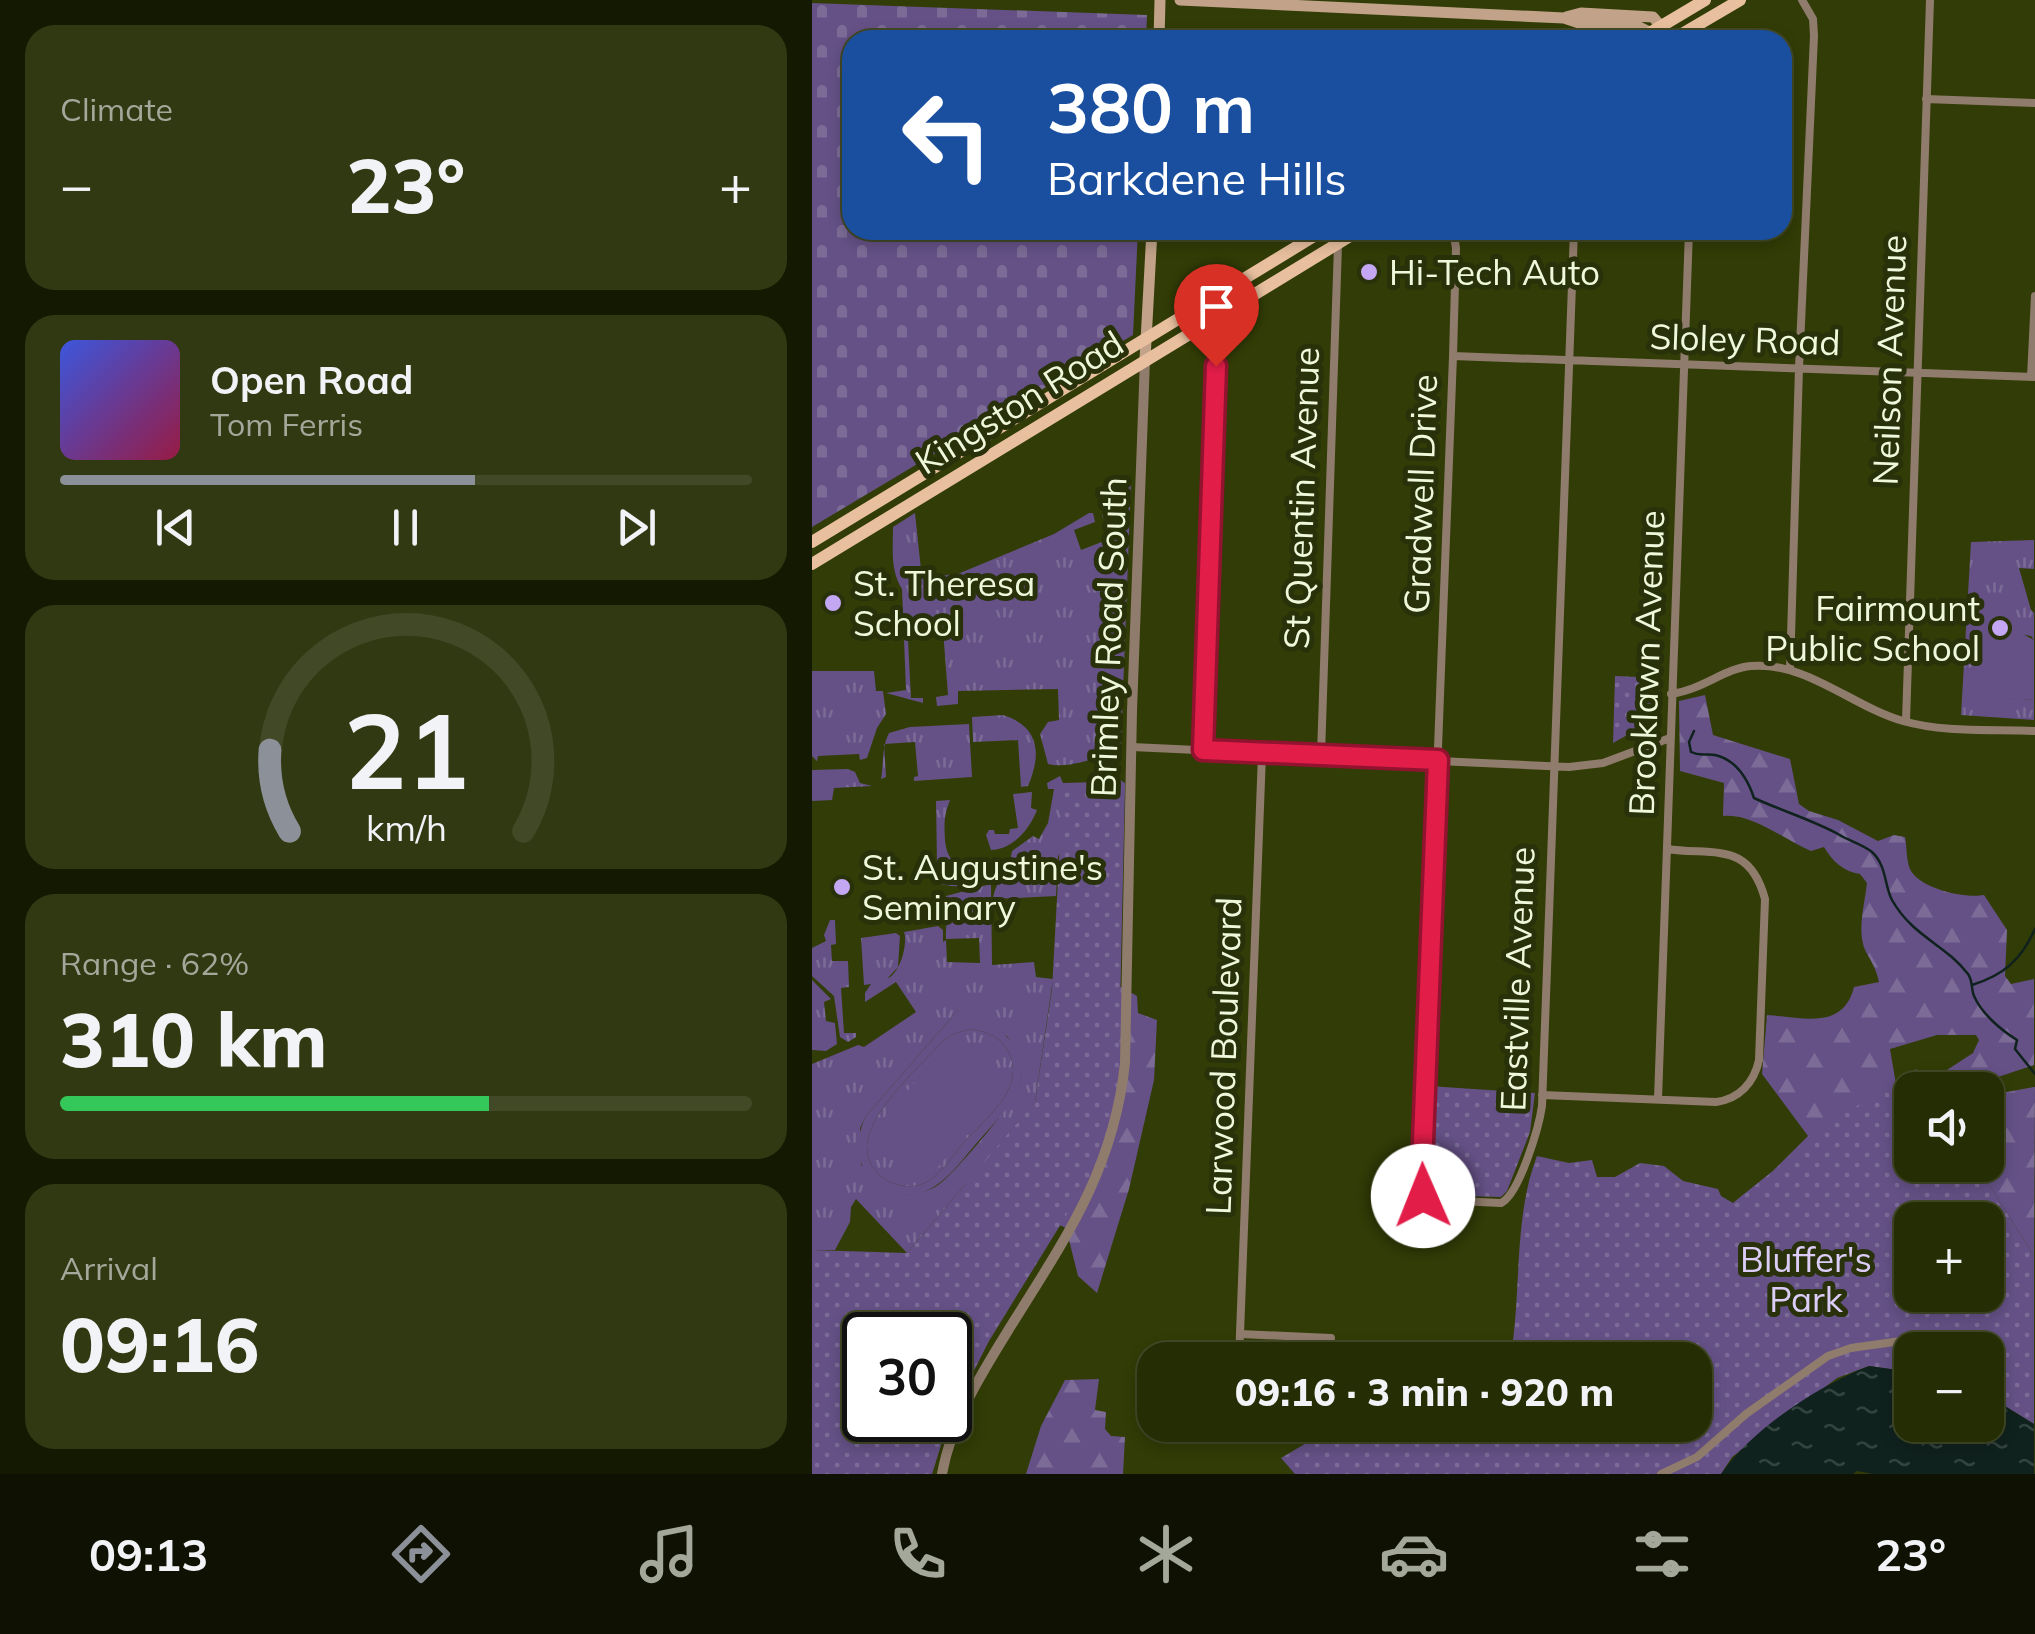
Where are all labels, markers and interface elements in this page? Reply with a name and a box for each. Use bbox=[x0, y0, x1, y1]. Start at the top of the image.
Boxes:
text: 380 m bbox=[1047, 63, 1255, 151]
icon: left bbox=[882, 70, 1012, 200]
text: Climate bbox=[60, 89, 173, 129]
text: 23° bbox=[347, 138, 465, 232]
text: − bbox=[60, 150, 93, 219]
text: + bbox=[719, 150, 752, 219]
text: Barkdene Hills bbox=[1047, 150, 1347, 206]
street label: Neilson Avenue bbox=[1863, 234, 1915, 486]
place label: Hi-Tech Auto bbox=[1389, 250, 1600, 294]
marker: Hi-Tech Auto bbox=[1358, 261, 1380, 283]
pin bbox=[1174, 264, 1259, 367]
icon: arrive bbox=[1189, 279, 1244, 334]
street label: Sloley Road bbox=[1649, 314, 1841, 364]
street label: Kingston Road bbox=[907, 321, 1131, 483]
street label: St Quentin Avenue bbox=[1274, 346, 1328, 650]
text: Open Road bbox=[210, 356, 413, 404]
street label: Gradwell Drive bbox=[1394, 373, 1446, 615]
text: Tom Ferris bbox=[210, 404, 363, 444]
street label: Brimley Road South bbox=[1080, 476, 1136, 798]
icon: previous bbox=[148, 500, 203, 555]
icon: pause bbox=[378, 500, 433, 555]
icon: next bbox=[609, 500, 664, 555]
street label: Brooklawn Avenue bbox=[1619, 510, 1673, 816]
place label: St. Theresa School bbox=[853, 561, 1035, 645]
place label: Fairmount Public School bbox=[1765, 586, 1980, 670]
marker: St. Theresa School bbox=[822, 592, 844, 614]
marker: Fairmount Public School bbox=[1989, 617, 2011, 639]
text: 21 bbox=[344, 684, 468, 815]
text: km/h bbox=[366, 805, 446, 850]
place label: St. Augustine's Seminary bbox=[862, 845, 1103, 929]
street label: Eastville Avenue bbox=[1490, 846, 1544, 1112]
marker: St. Augustine's Seminary bbox=[831, 876, 853, 898]
street label: Larwood Boulevard bbox=[1195, 896, 1251, 1216]
text: Range · 62% bbox=[60, 943, 249, 983]
text: 310 km bbox=[60, 992, 328, 1086]
map controls bbox=[1894, 1072, 2004, 1442]
button: sound bbox=[1894, 1072, 2004, 1182]
position arrow bbox=[1371, 1144, 1475, 1248]
button: + bbox=[1894, 1202, 2004, 1312]
park label: Bluffer's Park bbox=[1740, 1237, 1872, 1321]
text: Arrival bbox=[60, 1248, 158, 1288]
text: 09:16 bbox=[60, 1297, 260, 1391]
speed limit sign: 30 bbox=[842, 1312, 972, 1442]
button: − bbox=[1894, 1332, 2004, 1442]
text: 09:16 · 3 min · 920 m bbox=[1235, 1368, 1614, 1416]
icon: directions bbox=[386, 1519, 456, 1589]
icon: music bbox=[634, 1519, 704, 1589]
icon: phone bbox=[883, 1519, 953, 1589]
icon: climate bbox=[1131, 1519, 1201, 1589]
icon: car bbox=[1379, 1519, 1449, 1589]
icon: filters bbox=[1627, 1519, 1697, 1589]
text: 09:13 bbox=[89, 1526, 208, 1582]
text: 23° bbox=[1875, 1526, 1946, 1582]

